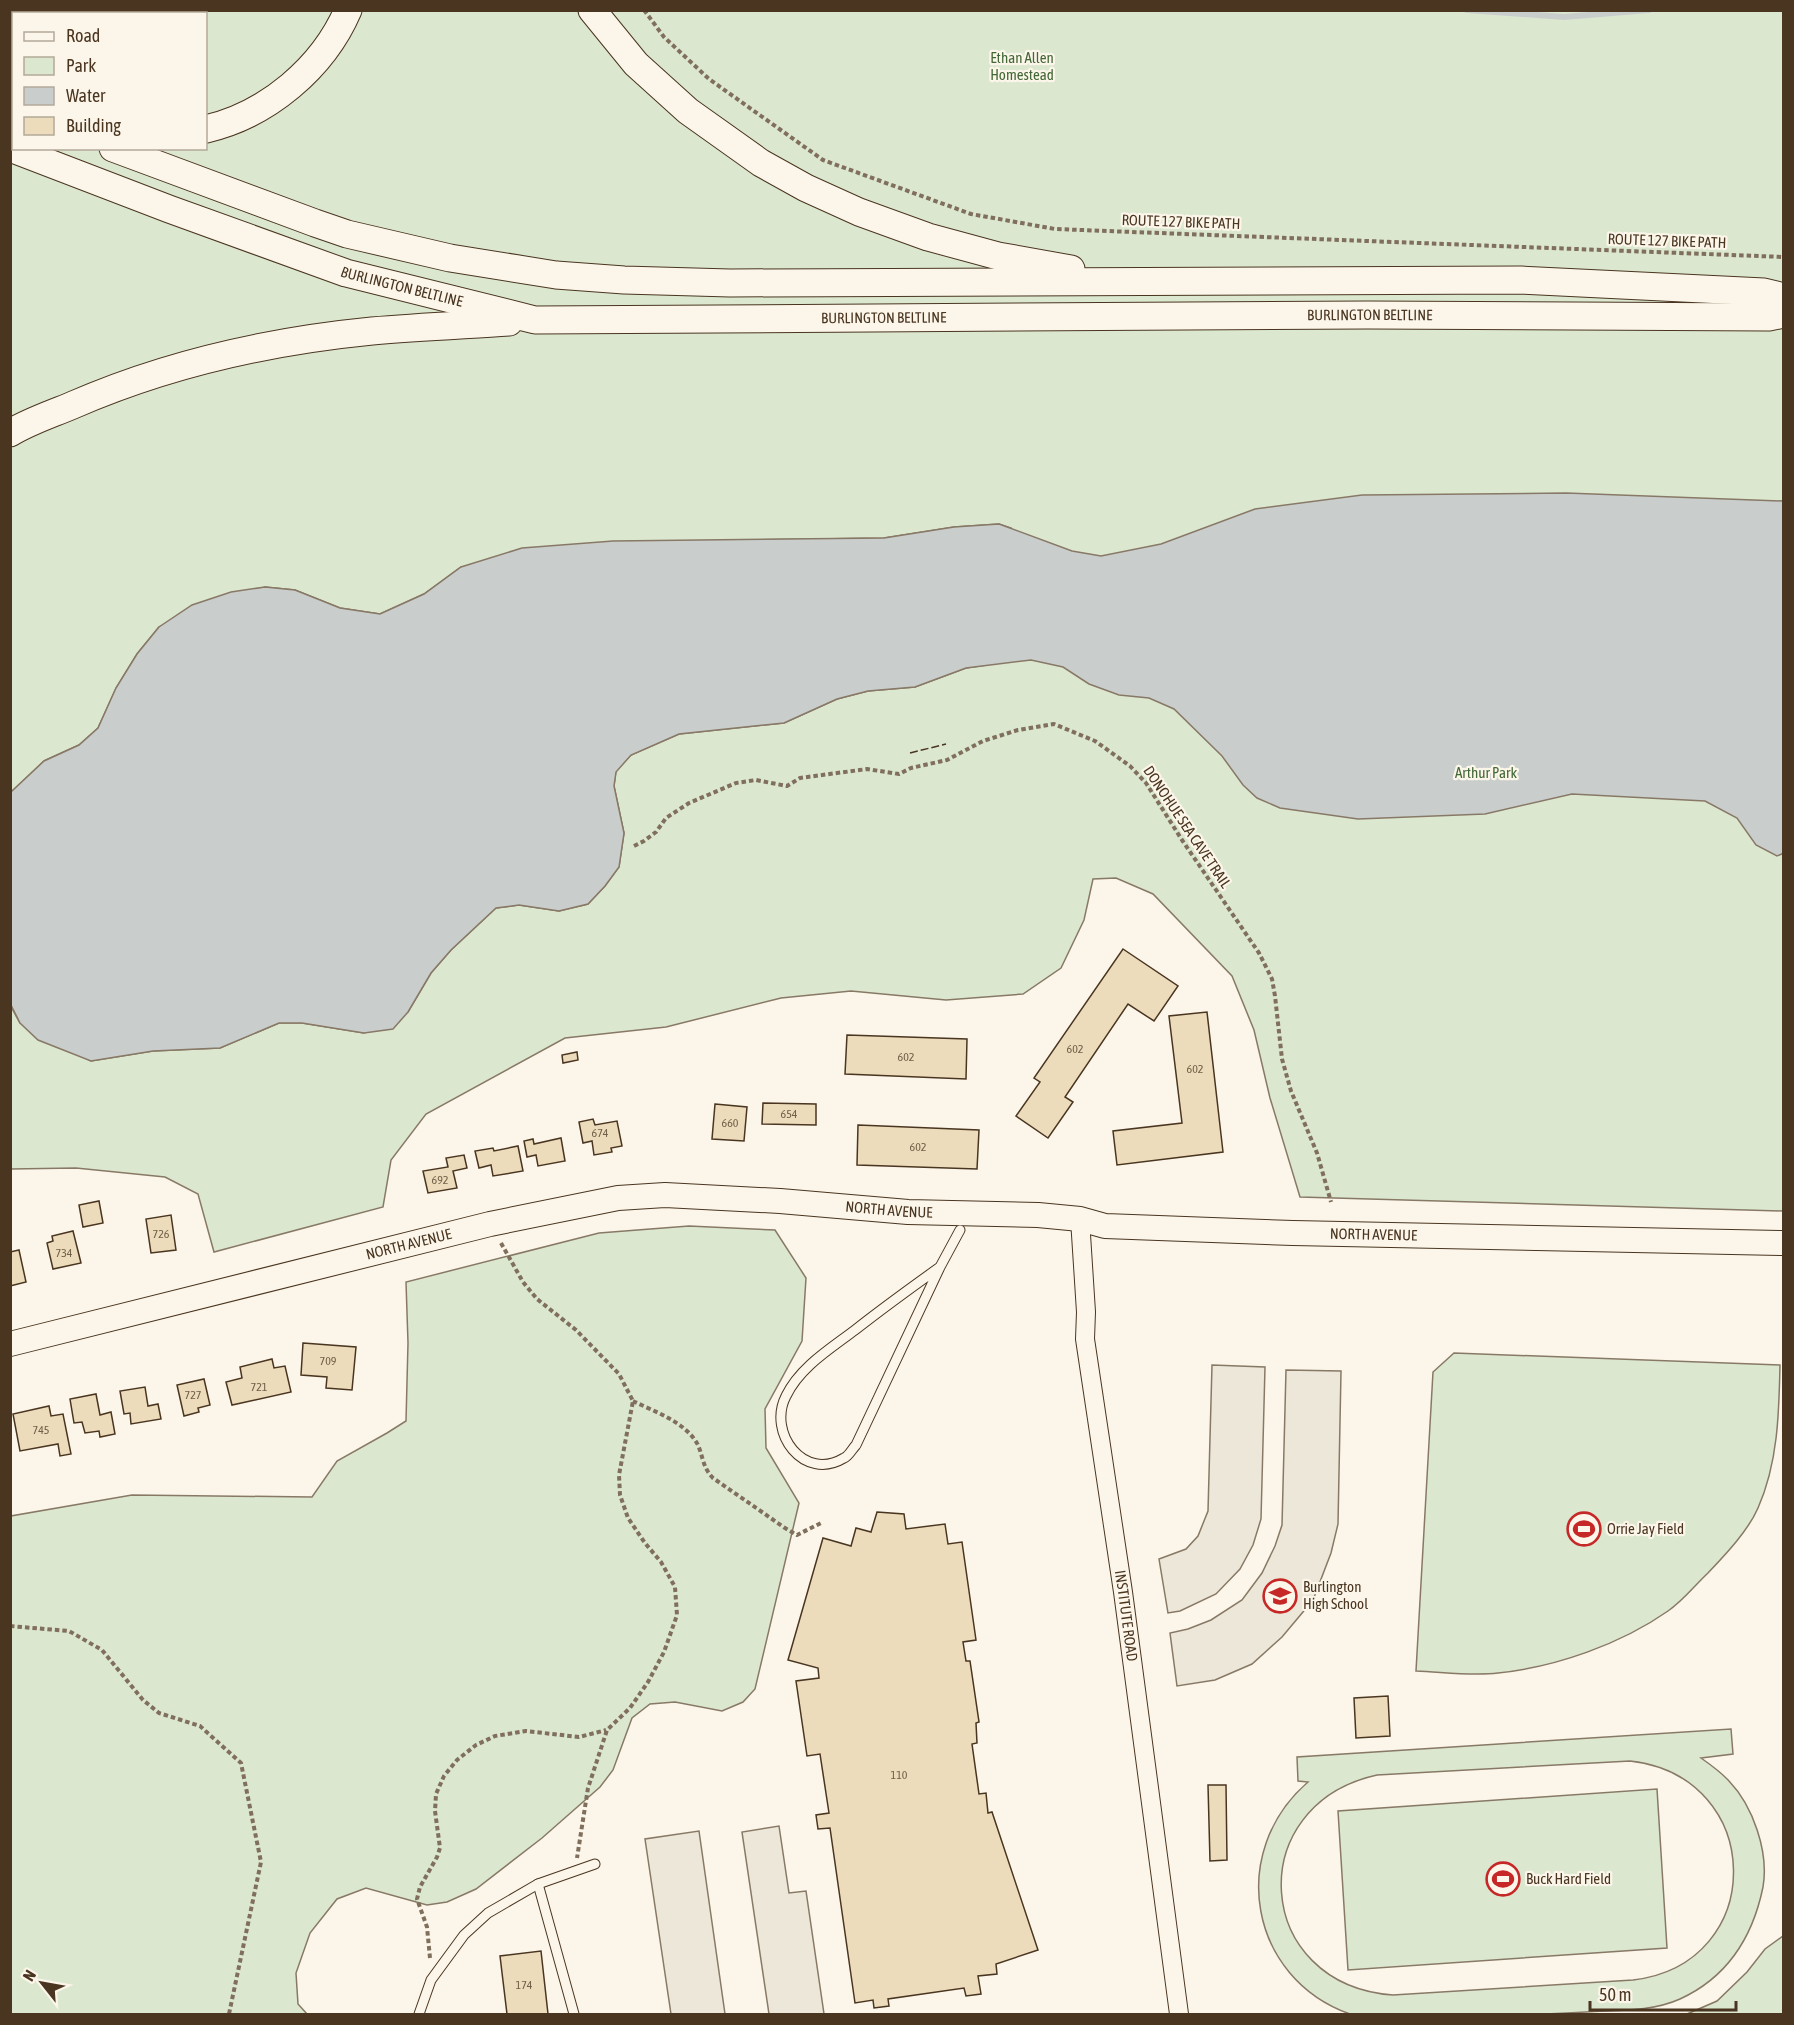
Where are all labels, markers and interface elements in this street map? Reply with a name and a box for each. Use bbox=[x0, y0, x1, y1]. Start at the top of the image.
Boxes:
legend bbox=[12, 12, 207, 150]
text: Road bbox=[66, 25, 100, 46]
park label: Ethan Allen Homestead bbox=[990, 49, 1054, 83]
text: Park bbox=[66, 55, 96, 76]
text: Water bbox=[66, 85, 106, 106]
text: Building bbox=[66, 115, 121, 136]
street label: ROUTE 127 BIKE PATH bbox=[1121, 211, 1241, 232]
street label: ROUTE 127 BIKE PATH bbox=[1607, 230, 1727, 251]
street label: BURLINGTON BELTLINE bbox=[338, 263, 465, 310]
street label: BURLINGTON BELTLINE bbox=[1307, 306, 1433, 323]
street label: BURLINGTON BELTLINE bbox=[821, 309, 947, 326]
street label: DONOHUE SEA CAVE TRAIL bbox=[1140, 762, 1235, 891]
park label: Arthur Park bbox=[1455, 764, 1517, 781]
house number: 602 bbox=[1067, 1042, 1083, 1056]
house number: 602 bbox=[898, 1050, 914, 1064]
house number: 602 bbox=[1187, 1062, 1203, 1076]
house number: 654 bbox=[781, 1107, 798, 1121]
house number: 660 bbox=[722, 1116, 739, 1130]
house number: 674 bbox=[592, 1126, 609, 1140]
house number: 602 bbox=[910, 1140, 926, 1154]
house number: 692 bbox=[432, 1173, 448, 1187]
street label: NORTH AVENUE bbox=[845, 1198, 933, 1221]
street label: NORTH AVENUE bbox=[364, 1225, 454, 1263]
street label: NORTH AVENUE bbox=[1330, 1225, 1418, 1244]
house number: 726 bbox=[153, 1227, 170, 1241]
house number: 734 bbox=[56, 1246, 73, 1260]
house number: 709 bbox=[320, 1354, 337, 1368]
house number: 721 bbox=[251, 1380, 268, 1394]
house number: 727 bbox=[185, 1388, 202, 1402]
house number: 745 bbox=[33, 1423, 49, 1437]
sports icon: Orrie Jay Field bbox=[1566, 1511, 1602, 1547]
place label: Orrie Jay Field bbox=[1607, 1520, 1684, 1537]
street label: INSTITUTE ROAD bbox=[1112, 1569, 1141, 1662]
school or university icon: Burlington High School bbox=[1262, 1578, 1298, 1614]
place label: Burlington High School bbox=[1303, 1578, 1368, 1612]
house number: 110 bbox=[891, 1768, 908, 1782]
sports icon: Buck Hard Field bbox=[1485, 1861, 1521, 1897]
place label: Buck Hard Field bbox=[1526, 1870, 1611, 1887]
north arrow bbox=[12, 1953, 72, 2013]
text: N bbox=[19, 1967, 39, 1984]
scale bar bbox=[1590, 1974, 1736, 2012]
house number: 174 bbox=[516, 1978, 533, 1992]
text: 50 m bbox=[1599, 1984, 1631, 2005]

